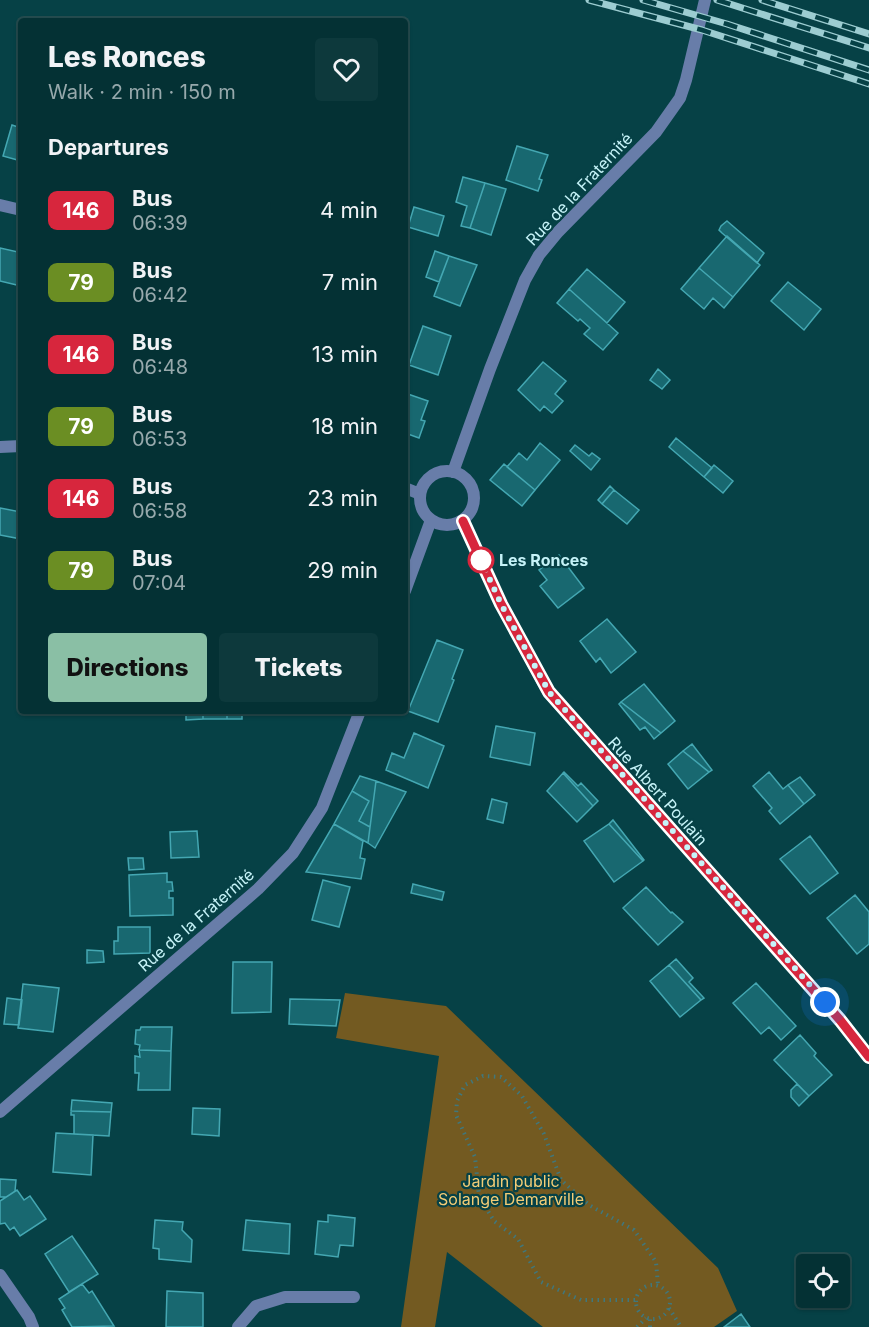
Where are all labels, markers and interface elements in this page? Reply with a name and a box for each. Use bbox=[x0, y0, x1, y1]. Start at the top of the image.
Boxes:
button: heart bbox=[315, 38, 378, 101]
text: Les Ronces bbox=[48, 40, 206, 74]
text: Walk · 2 min · 150 m bbox=[48, 80, 236, 104]
street label: Rue de la Fraternité bbox=[522, 128, 636, 250]
text: Departures bbox=[48, 134, 169, 160]
text: Bus bbox=[132, 185, 173, 211]
text: 4 min bbox=[320, 197, 378, 223]
text: 146 bbox=[63, 198, 99, 223]
text: 06:39 bbox=[132, 211, 188, 235]
text: Bus bbox=[132, 257, 173, 283]
text: 7 min bbox=[322, 269, 378, 295]
text: 79 bbox=[68, 270, 94, 295]
text: 06:42 bbox=[132, 283, 188, 307]
text: Bus bbox=[132, 329, 173, 355]
text: 13 min bbox=[312, 341, 378, 367]
text: 146 bbox=[63, 342, 99, 367]
text: 06:48 bbox=[132, 355, 188, 379]
text: Bus bbox=[132, 401, 173, 427]
text: 18 min bbox=[312, 413, 378, 439]
text: 79 bbox=[68, 414, 94, 439]
text: 06:53 bbox=[132, 427, 187, 451]
text: Bus bbox=[132, 473, 173, 499]
text: 23 min bbox=[307, 485, 378, 511]
text: 146 bbox=[63, 486, 99, 511]
text: 06:58 bbox=[132, 499, 187, 523]
text: Bus bbox=[132, 545, 173, 571]
marker: Les Ronces bbox=[468, 547, 494, 573]
place label: Les Ronces bbox=[499, 550, 588, 570]
text: 29 min bbox=[307, 557, 378, 583]
text: 79 bbox=[68, 558, 94, 583]
text: 07:04 bbox=[132, 571, 186, 595]
button: Directions bbox=[48, 633, 207, 702]
button: Tickets bbox=[219, 633, 378, 702]
street label: Rue Albert Poulain bbox=[604, 733, 712, 849]
street label: Rue de la Fraternité bbox=[134, 864, 258, 976]
your location bbox=[810, 987, 840, 1017]
park label: Jardin public Solange Demarville bbox=[438, 1171, 584, 1209]
map controls bbox=[796, 1254, 850, 1308]
button: locate bbox=[796, 1254, 850, 1308]

